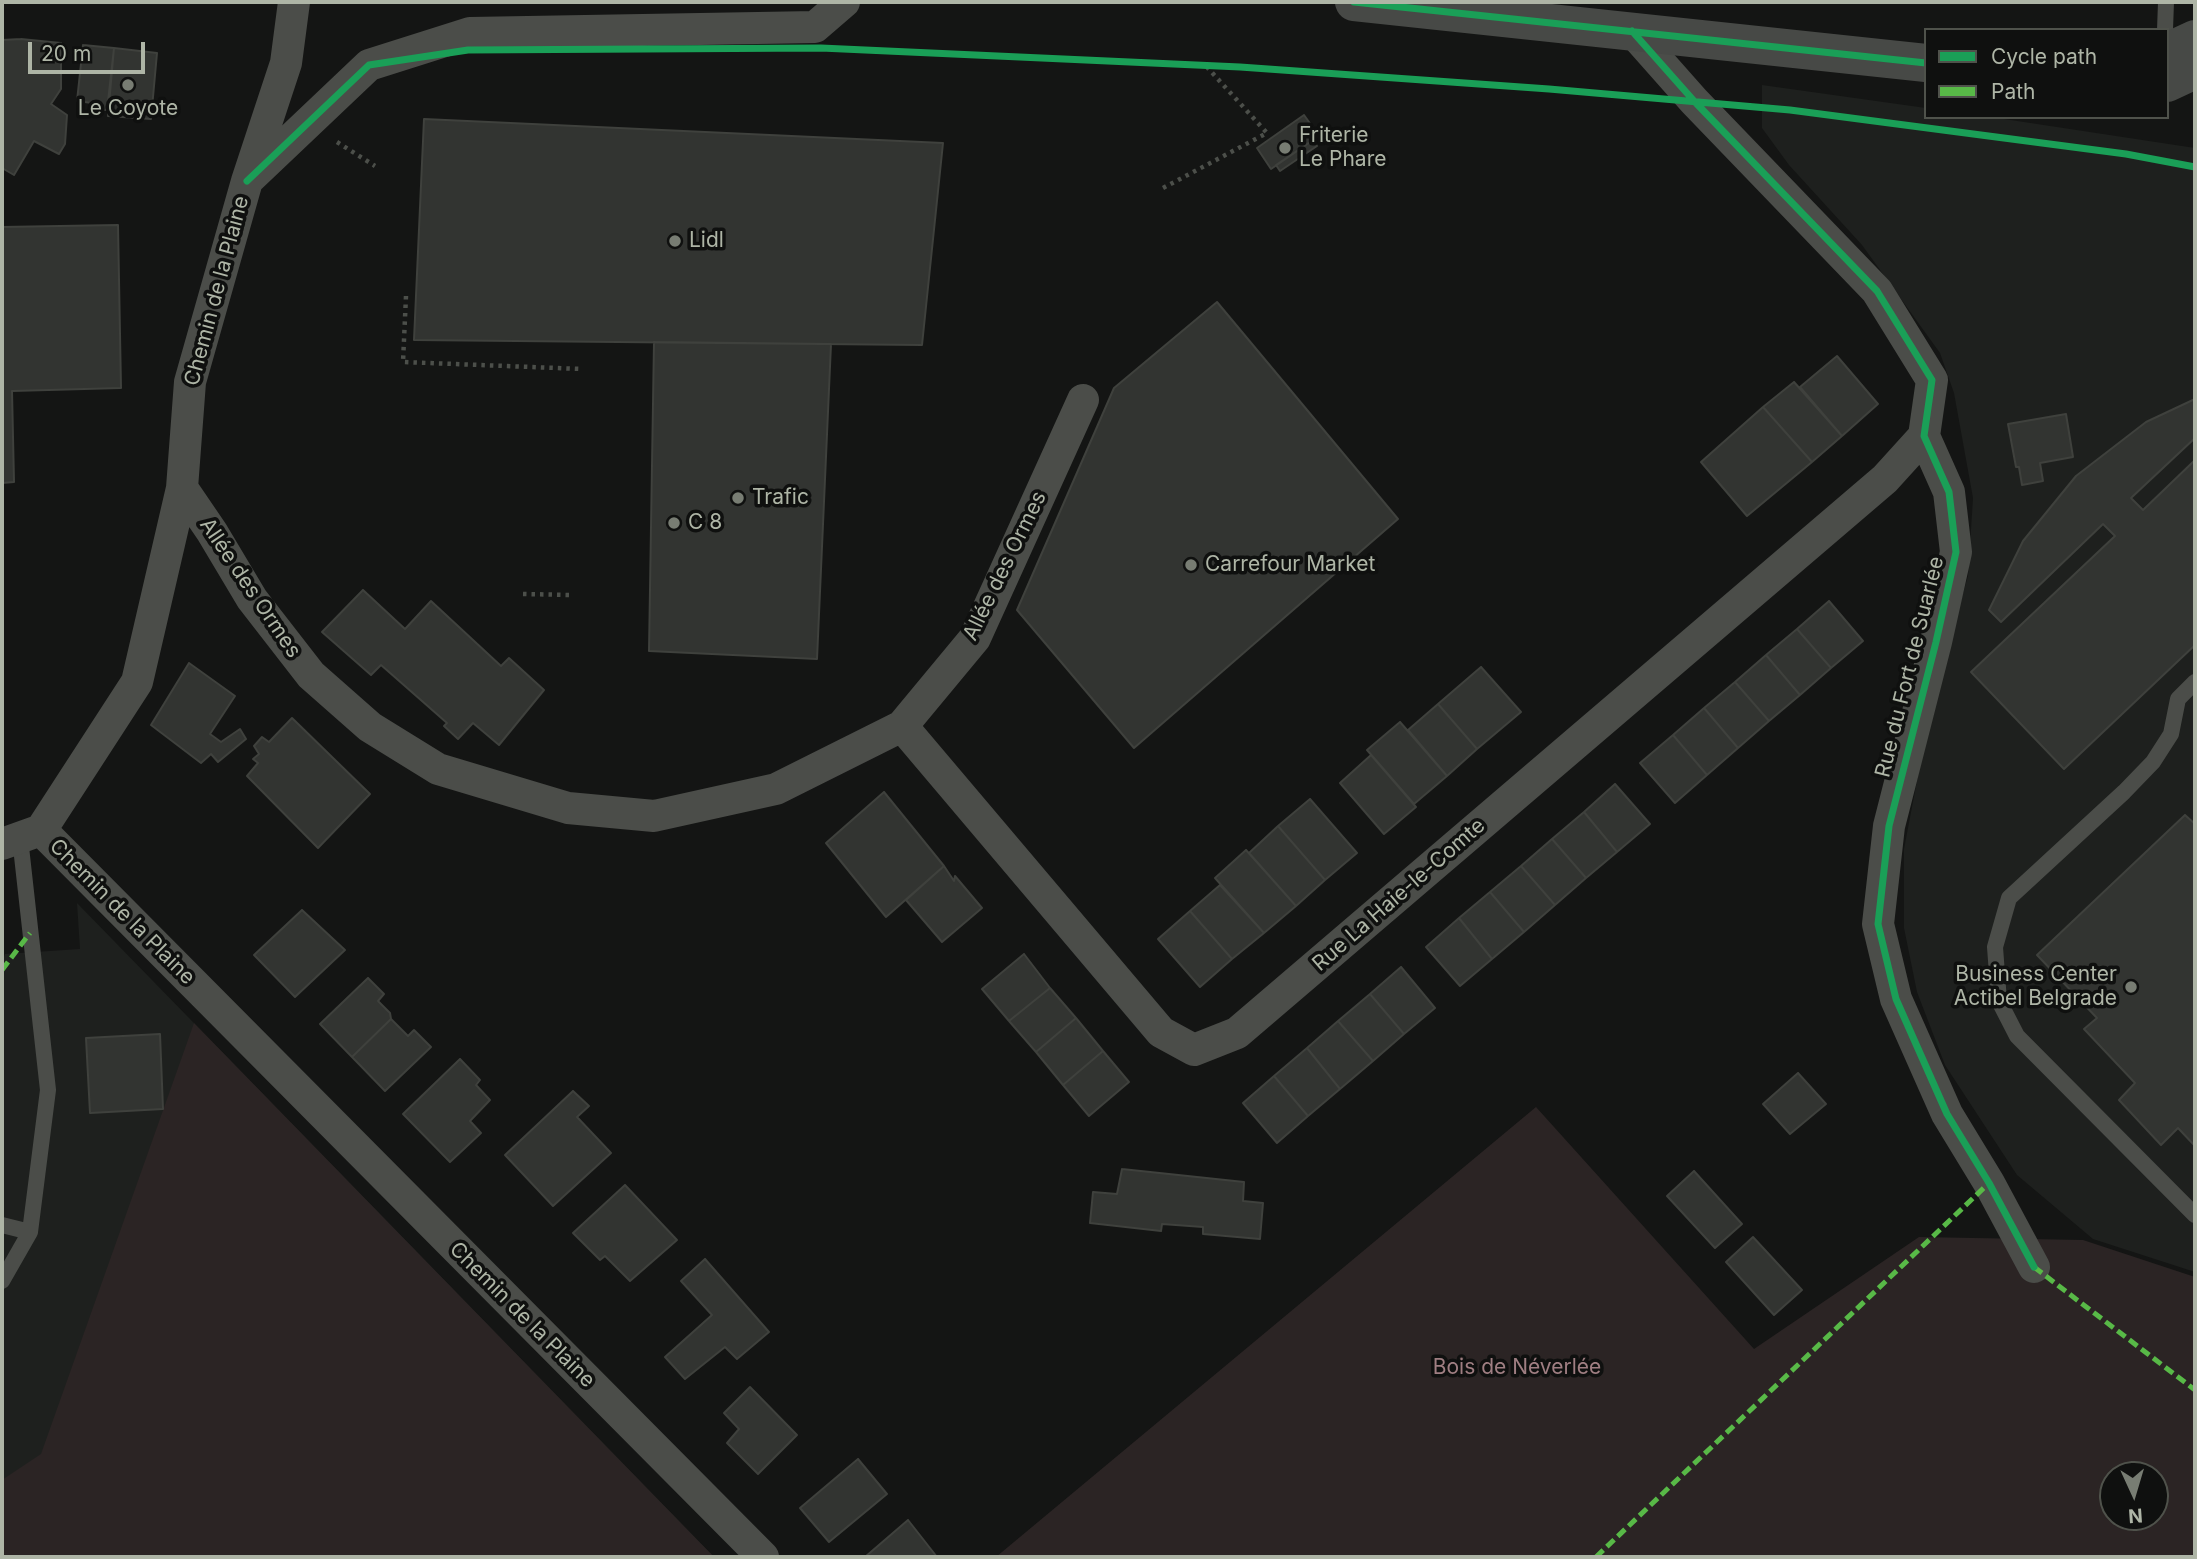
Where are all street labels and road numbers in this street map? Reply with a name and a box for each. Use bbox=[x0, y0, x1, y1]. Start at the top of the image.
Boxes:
street label: Chemin de la Plaine bbox=[180, 193, 254, 389]
street label: Allée des Ormes bbox=[958, 487, 1052, 645]
street label: Allée des Ormes bbox=[194, 513, 306, 663]
street label: Rue du Fort de Suarlée bbox=[1870, 554, 1950, 780]
street label: Rue La Haie-le-Comte bbox=[1308, 813, 1490, 977]
street label: Chemin de la Plaine bbox=[44, 834, 200, 990]
street label: Chemin de la Plaine bbox=[444, 1237, 600, 1393]

